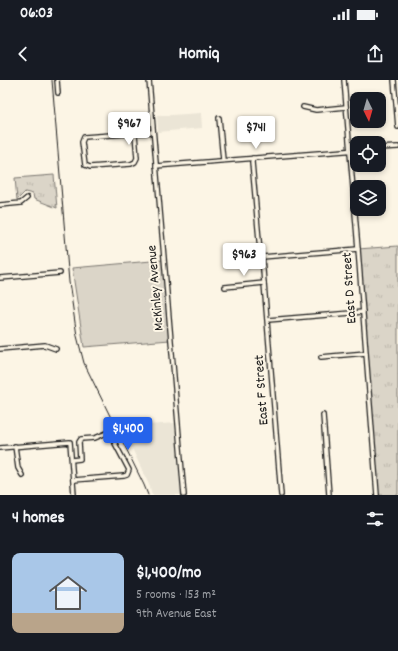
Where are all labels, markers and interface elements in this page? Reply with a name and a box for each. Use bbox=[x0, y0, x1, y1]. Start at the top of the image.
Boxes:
text: 06:03 bbox=[20, 3, 53, 25]
text: Homiq bbox=[179, 42, 219, 67]
icon: back bbox=[12, 43, 34, 65]
icon: share bbox=[364, 43, 386, 65]
north arrow bbox=[350, 92, 386, 128]
map controls bbox=[350, 92, 386, 216]
pin: $967 bbox=[105, 112, 153, 146]
text: $967 bbox=[117, 115, 141, 134]
pin: $741 bbox=[232, 116, 280, 150]
text: $741 bbox=[246, 119, 266, 138]
button: locate bbox=[350, 136, 386, 172]
button: layers bbox=[350, 180, 386, 216]
pin: $963 bbox=[220, 243, 268, 277]
street label: McKinley Avenue bbox=[142, 244, 170, 332]
text: $963 bbox=[232, 246, 256, 265]
street label: East D Street bbox=[338, 252, 362, 324]
street label: East F Street bbox=[250, 354, 274, 426]
pin: $1,400 bbox=[95, 417, 161, 451]
text: $1,400 bbox=[112, 420, 144, 439]
text: 4 homes bbox=[12, 507, 65, 531]
icon: filters bbox=[364, 508, 386, 530]
text: $1,400/mo bbox=[136, 562, 201, 586]
icon: home bbox=[44, 569, 92, 617]
text: 5 rooms · 153 m² bbox=[136, 586, 216, 605]
text: 9th Avenue East bbox=[136, 605, 217, 624]

